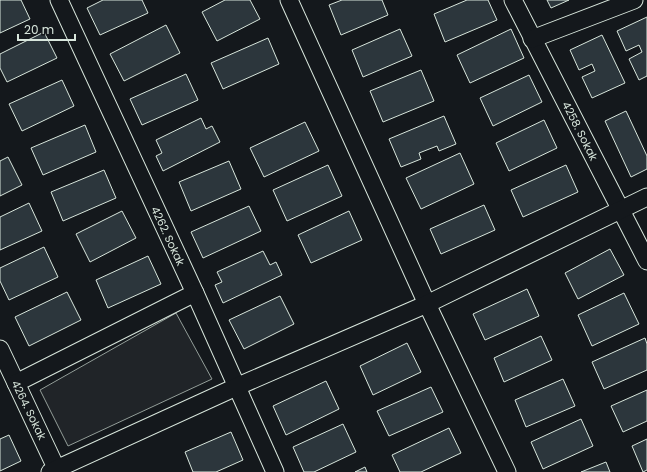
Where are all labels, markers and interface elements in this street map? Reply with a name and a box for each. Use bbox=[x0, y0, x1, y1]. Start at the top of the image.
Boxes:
scale bar bbox=[18, 16, 75, 42]
text: 20 m bbox=[24, 21, 54, 38]
street label: 4258. Sokak bbox=[558, 99, 602, 164]
street label: 4262. Sokak bbox=[147, 204, 189, 269]
street label: 4264. Sokak bbox=[8, 377, 51, 443]

